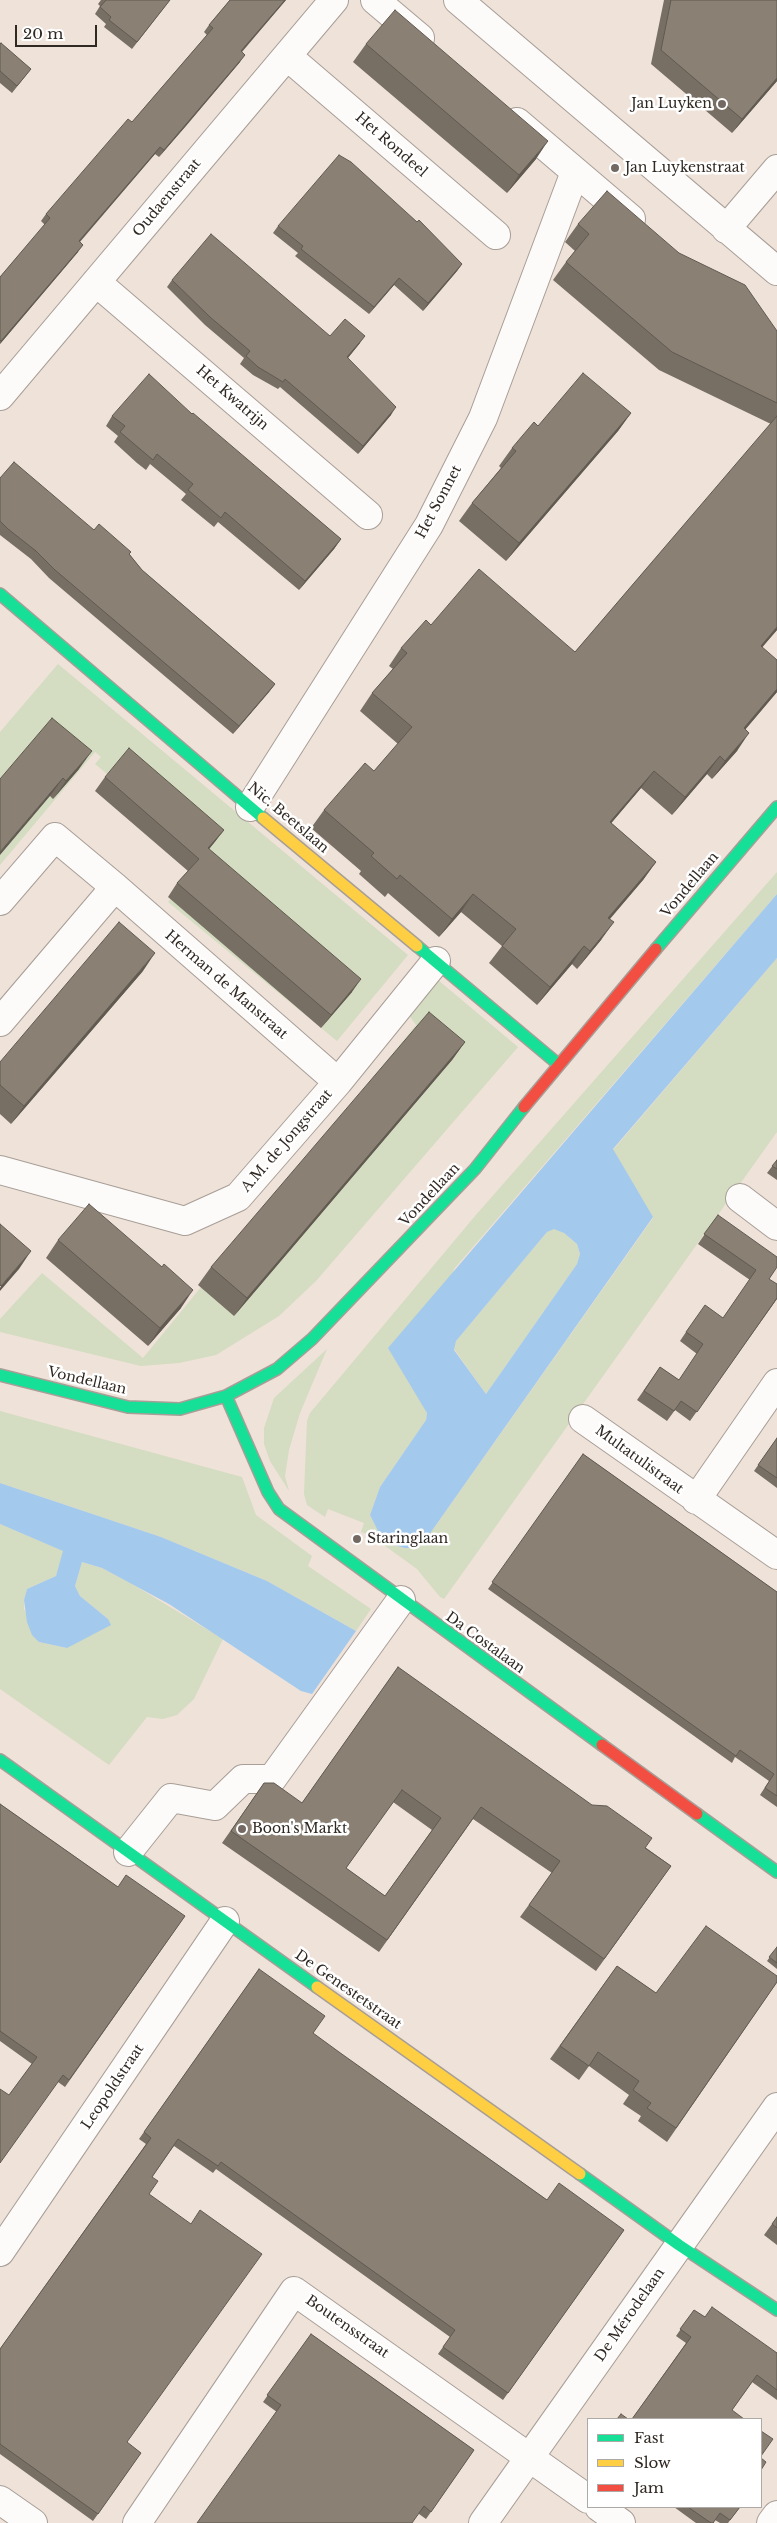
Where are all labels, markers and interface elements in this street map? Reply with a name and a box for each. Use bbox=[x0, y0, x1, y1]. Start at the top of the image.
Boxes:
scale bar bbox=[18, 15, 100, 47]
text: 20 m bbox=[23, 24, 63, 43]
place label: Jan Luyken bbox=[631, 96, 712, 112]
marker: Jan Luyken bbox=[716, 98, 728, 110]
street label: Het Rondeel bbox=[352, 109, 430, 181]
street label: Oudaenstraat bbox=[130, 156, 204, 240]
place label: Jan Luykenstraat bbox=[625, 160, 745, 176]
marker: Jan Luykenstraat bbox=[609, 162, 621, 174]
street label: Het Kwatrijn bbox=[192, 362, 272, 434]
street label: Het Sonnet bbox=[413, 462, 465, 542]
street label: Nic. Beetslaan bbox=[244, 779, 332, 857]
street label: Vondellaan bbox=[658, 849, 722, 921]
street label: Herman de Manstraat bbox=[161, 927, 291, 1043]
street label: A.M. de Jongstraat bbox=[238, 1086, 336, 1196]
street label: Vondellaan bbox=[396, 1160, 464, 1230]
street label: Vondellaan bbox=[46, 1364, 128, 1398]
street label: Multatulistraat bbox=[592, 1422, 686, 1498]
place label: Staringlaan bbox=[367, 1531, 448, 1547]
marker: Staringlaan bbox=[351, 1533, 363, 1545]
street label: Da Costalaan bbox=[442, 1609, 528, 1677]
place label: Boon's Markt bbox=[252, 1821, 347, 1837]
marker: Boon's Markt bbox=[236, 1823, 248, 1835]
street label: De Genestetstraat bbox=[291, 1947, 405, 2033]
street label: Leopoldstraat bbox=[78, 2041, 148, 2133]
street label: De Mérodelaan bbox=[592, 2265, 668, 2365]
street label: Boutensstraat bbox=[302, 2292, 392, 2362]
legend bbox=[587, 2418, 762, 2508]
text: Fast bbox=[634, 2428, 664, 2447]
text: Slow bbox=[634, 2453, 671, 2472]
text: Jam bbox=[634, 2478, 664, 2497]

